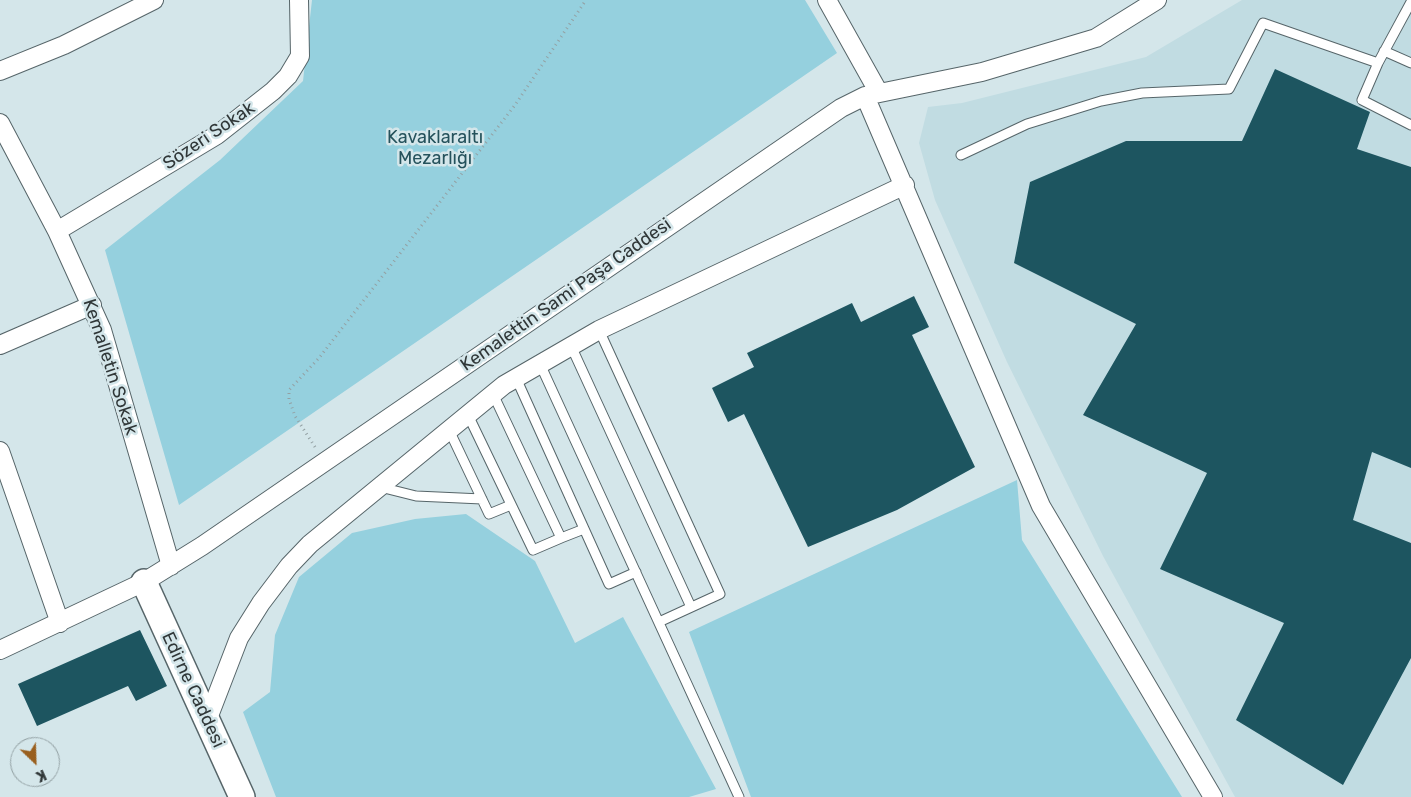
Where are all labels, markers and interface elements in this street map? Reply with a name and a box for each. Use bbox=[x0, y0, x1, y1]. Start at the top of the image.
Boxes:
street label: Sözeri Sokak bbox=[159, 97, 259, 175]
park label: Kavaklaraltı Mezarlığı bbox=[387, 127, 483, 170]
street label: Kemalettin Sami Paşa Caddesi bbox=[457, 214, 675, 376]
street label: Kemalletin Sokak bbox=[78, 296, 142, 438]
street label: Edirne Caddesi bbox=[157, 629, 229, 751]
north arrow bbox=[10, 737, 60, 787]
text: K bbox=[33, 766, 49, 785]

